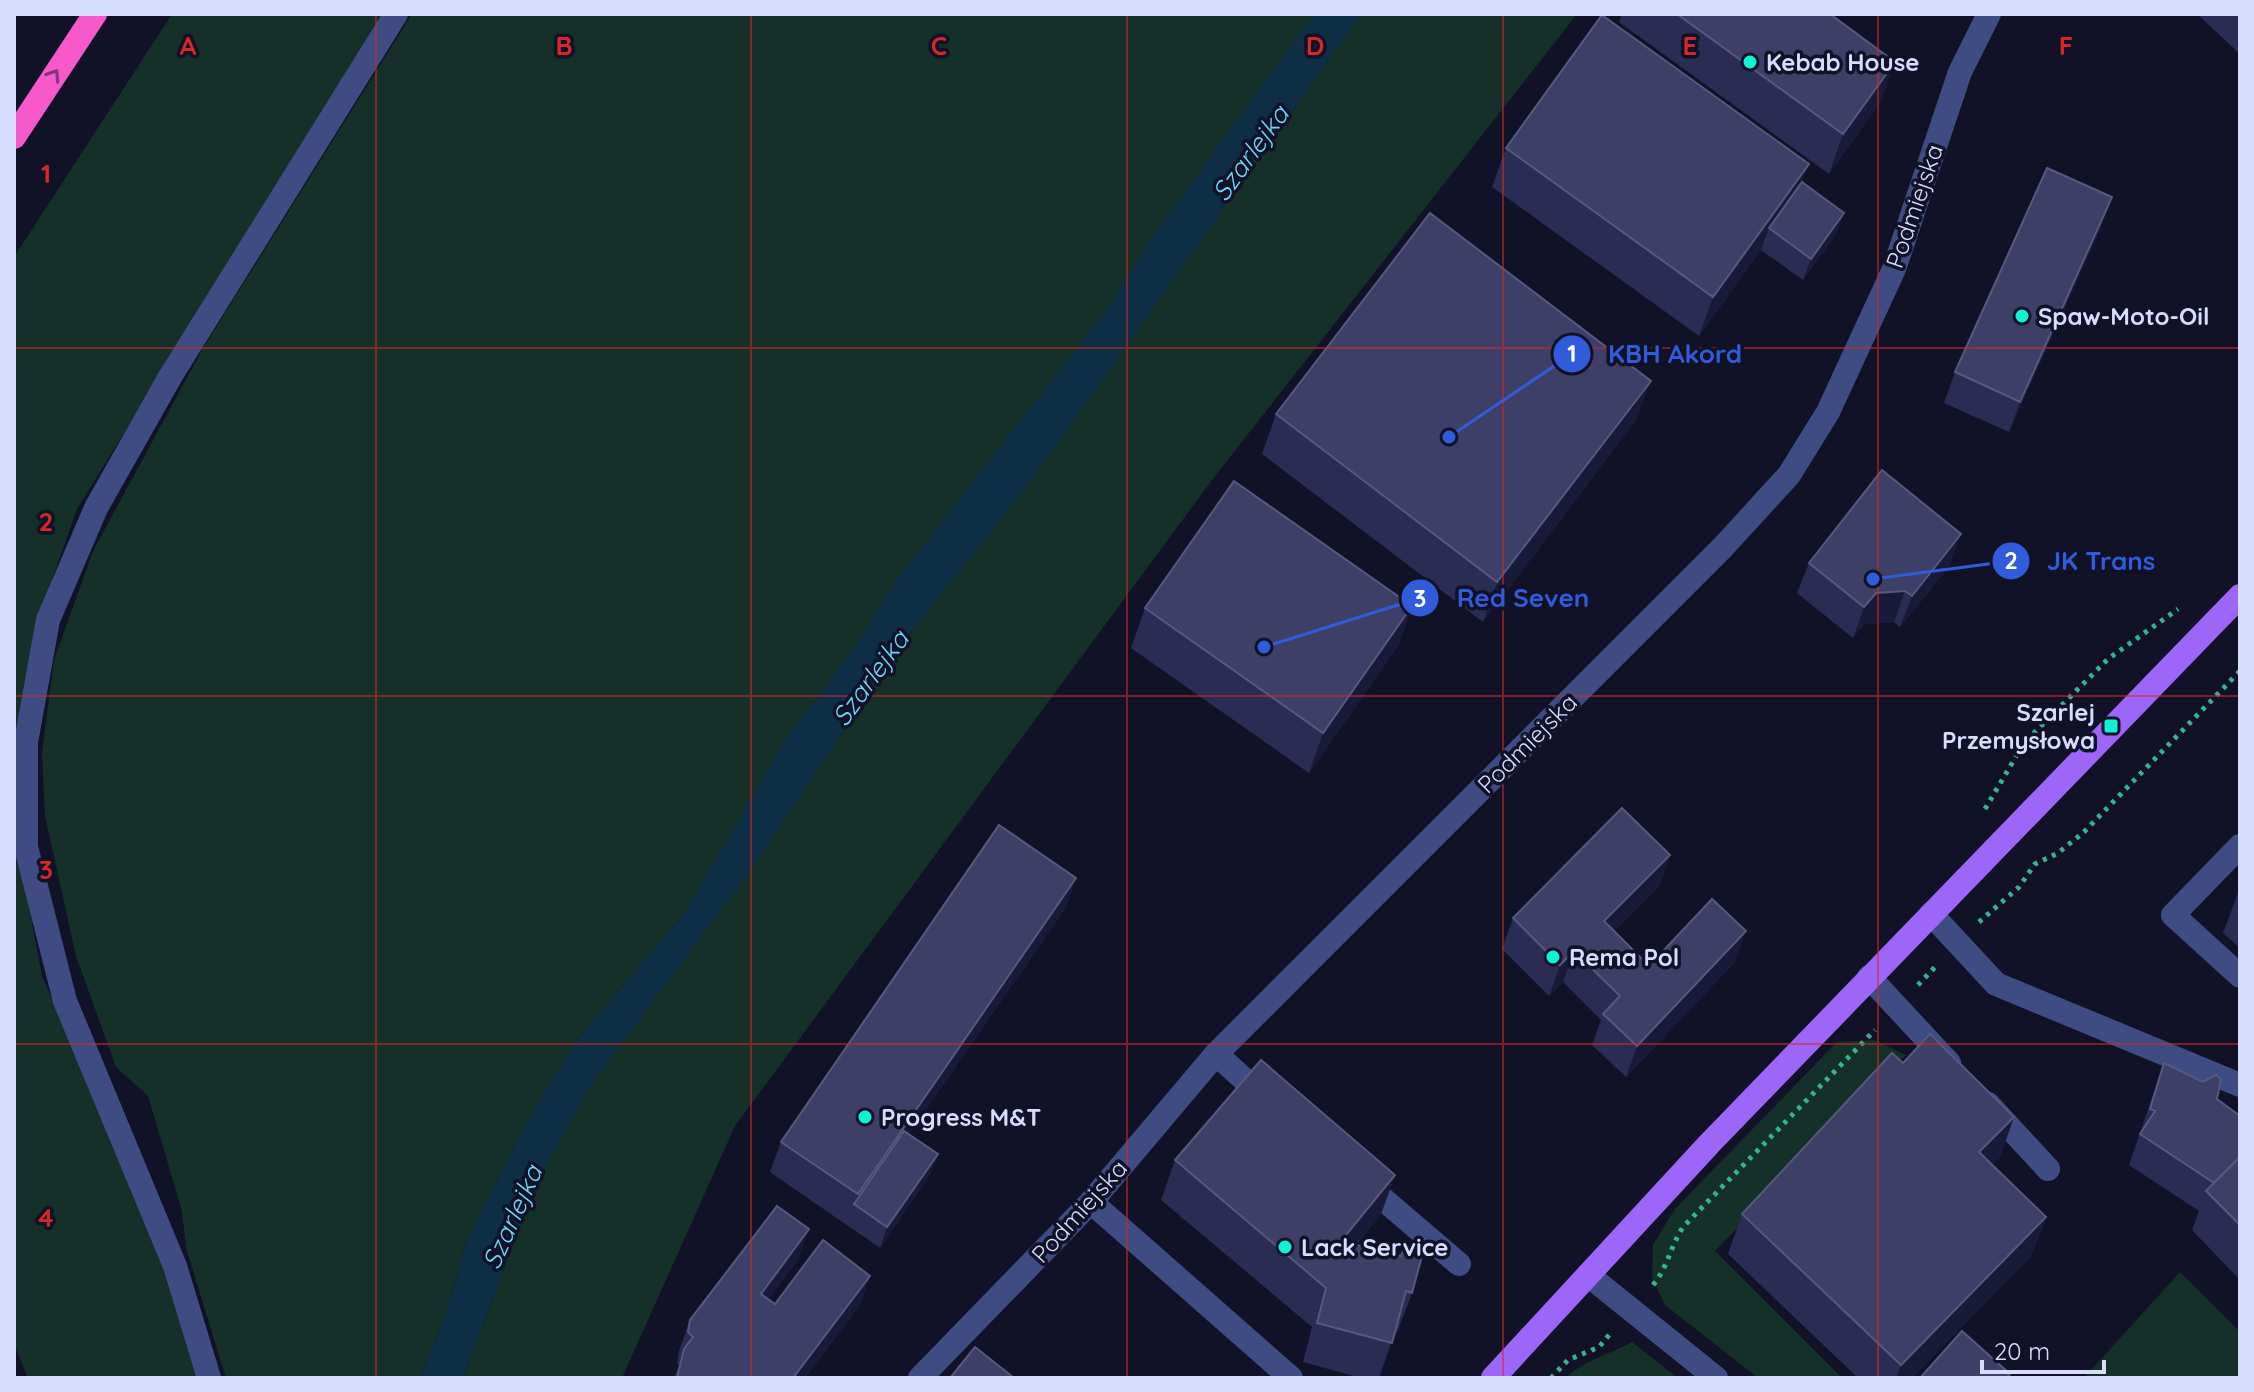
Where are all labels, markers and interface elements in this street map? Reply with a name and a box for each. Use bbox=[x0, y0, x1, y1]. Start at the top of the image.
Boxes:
text: A bbox=[180, 29, 197, 62]
text: B bbox=[555, 29, 573, 62]
text: C bbox=[931, 29, 947, 62]
text: D bbox=[1306, 29, 1324, 62]
text: E bbox=[1683, 29, 1697, 62]
text: F bbox=[2059, 29, 2073, 62]
place label: Kebab House bbox=[1766, 47, 1919, 77]
marker: Kebab House bbox=[1741, 53, 1759, 71]
one-way arrow bbox=[45, 70, 60, 84]
water label: Szarlejka bbox=[1204, 98, 1296, 207]
street label: Podmiejska bbox=[1879, 140, 1949, 272]
text: 1 bbox=[41, 157, 51, 190]
place label: Spaw-Moto-Oil bbox=[2038, 301, 2209, 331]
marker: Spaw-Moto-Oil bbox=[2013, 307, 2031, 325]
callout: KBH Akord bbox=[1552, 329, 1758, 379]
text: KBH Akord bbox=[1608, 337, 1742, 370]
text: 1 bbox=[1567, 338, 1577, 368]
text: 2 bbox=[39, 505, 53, 538]
callout: JK Trans bbox=[1991, 536, 2172, 586]
text: JK Trans bbox=[2047, 544, 2155, 577]
text: 2 bbox=[2004, 545, 2018, 575]
callout: Red Seven bbox=[1400, 573, 1605, 623]
text: Red Seven bbox=[1457, 581, 1589, 614]
text: 3 bbox=[1414, 583, 1426, 613]
water label: Szarlejka bbox=[824, 623, 916, 732]
street label: Podmiejska bbox=[1471, 687, 1583, 799]
place label: Szarlej Przemysłowa bbox=[1942, 697, 2095, 755]
marker: Szarlej Przemysłowa bbox=[2102, 717, 2120, 735]
text: 3 bbox=[39, 853, 53, 886]
place label: Rema Pol bbox=[1569, 942, 1679, 972]
marker: Rema Pol bbox=[1544, 948, 1562, 966]
place label: Progress M&T bbox=[881, 1102, 1041, 1132]
marker: Progress M&T bbox=[856, 1108, 874, 1126]
street label: Podmiejska bbox=[1025, 1153, 1133, 1269]
water label: Szarlejka bbox=[475, 1159, 550, 1274]
text: 4 bbox=[38, 1201, 54, 1234]
place label: Lack Service bbox=[1301, 1232, 1448, 1262]
marker: Lack Service bbox=[1276, 1238, 1294, 1256]
scale bar bbox=[1982, 1324, 2104, 1374]
text: 20 m bbox=[1994, 1336, 2050, 1366]

